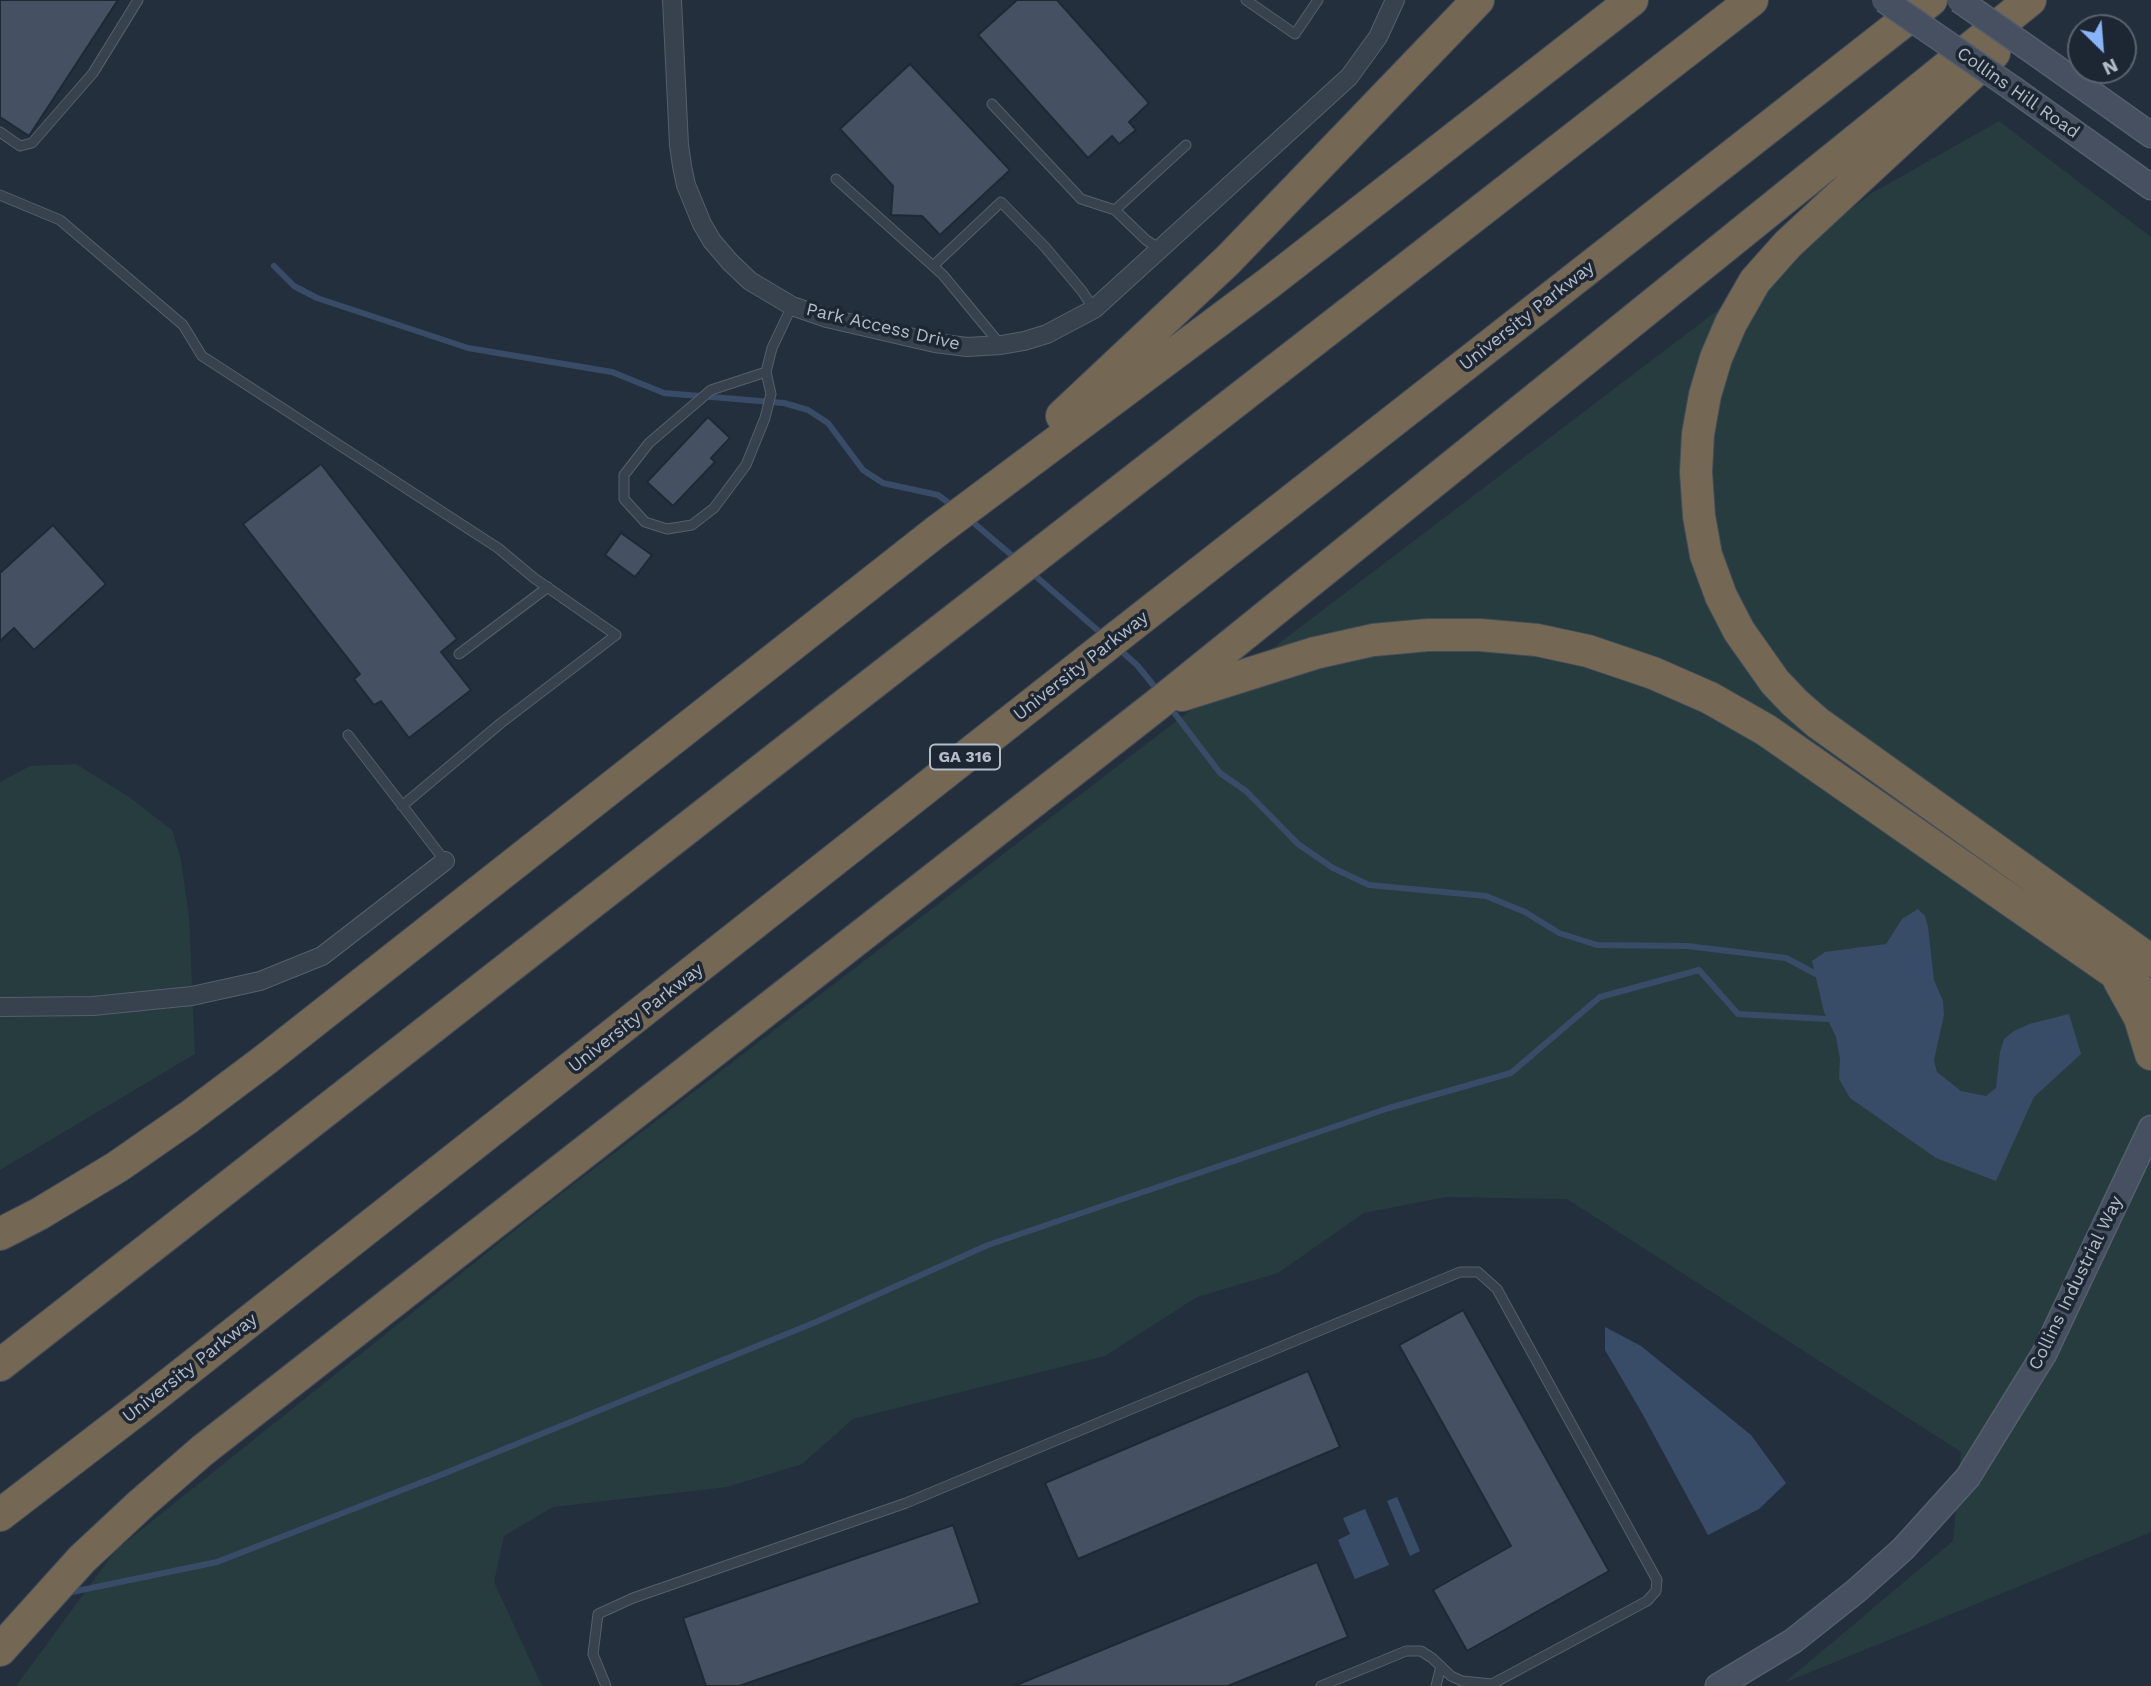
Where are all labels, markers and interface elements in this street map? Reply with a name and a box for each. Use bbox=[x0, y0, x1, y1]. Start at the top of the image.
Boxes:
north arrow bbox=[2067, 14, 2137, 84]
street label: Collins Hill Road bbox=[1952, 43, 2084, 143]
text: N bbox=[2099, 53, 2121, 80]
street label: University Parkway bbox=[1455, 257, 1599, 375]
street label: Park Access Drive bbox=[804, 299, 962, 355]
street label: University Parkway bbox=[1009, 607, 1153, 725]
road number: GA 316 bbox=[930, 744, 1000, 770]
street label: University Parkway bbox=[564, 959, 708, 1077]
street label: Collins Industrial Way bbox=[2024, 1192, 2128, 1374]
street label: University Parkway bbox=[118, 1309, 262, 1427]

